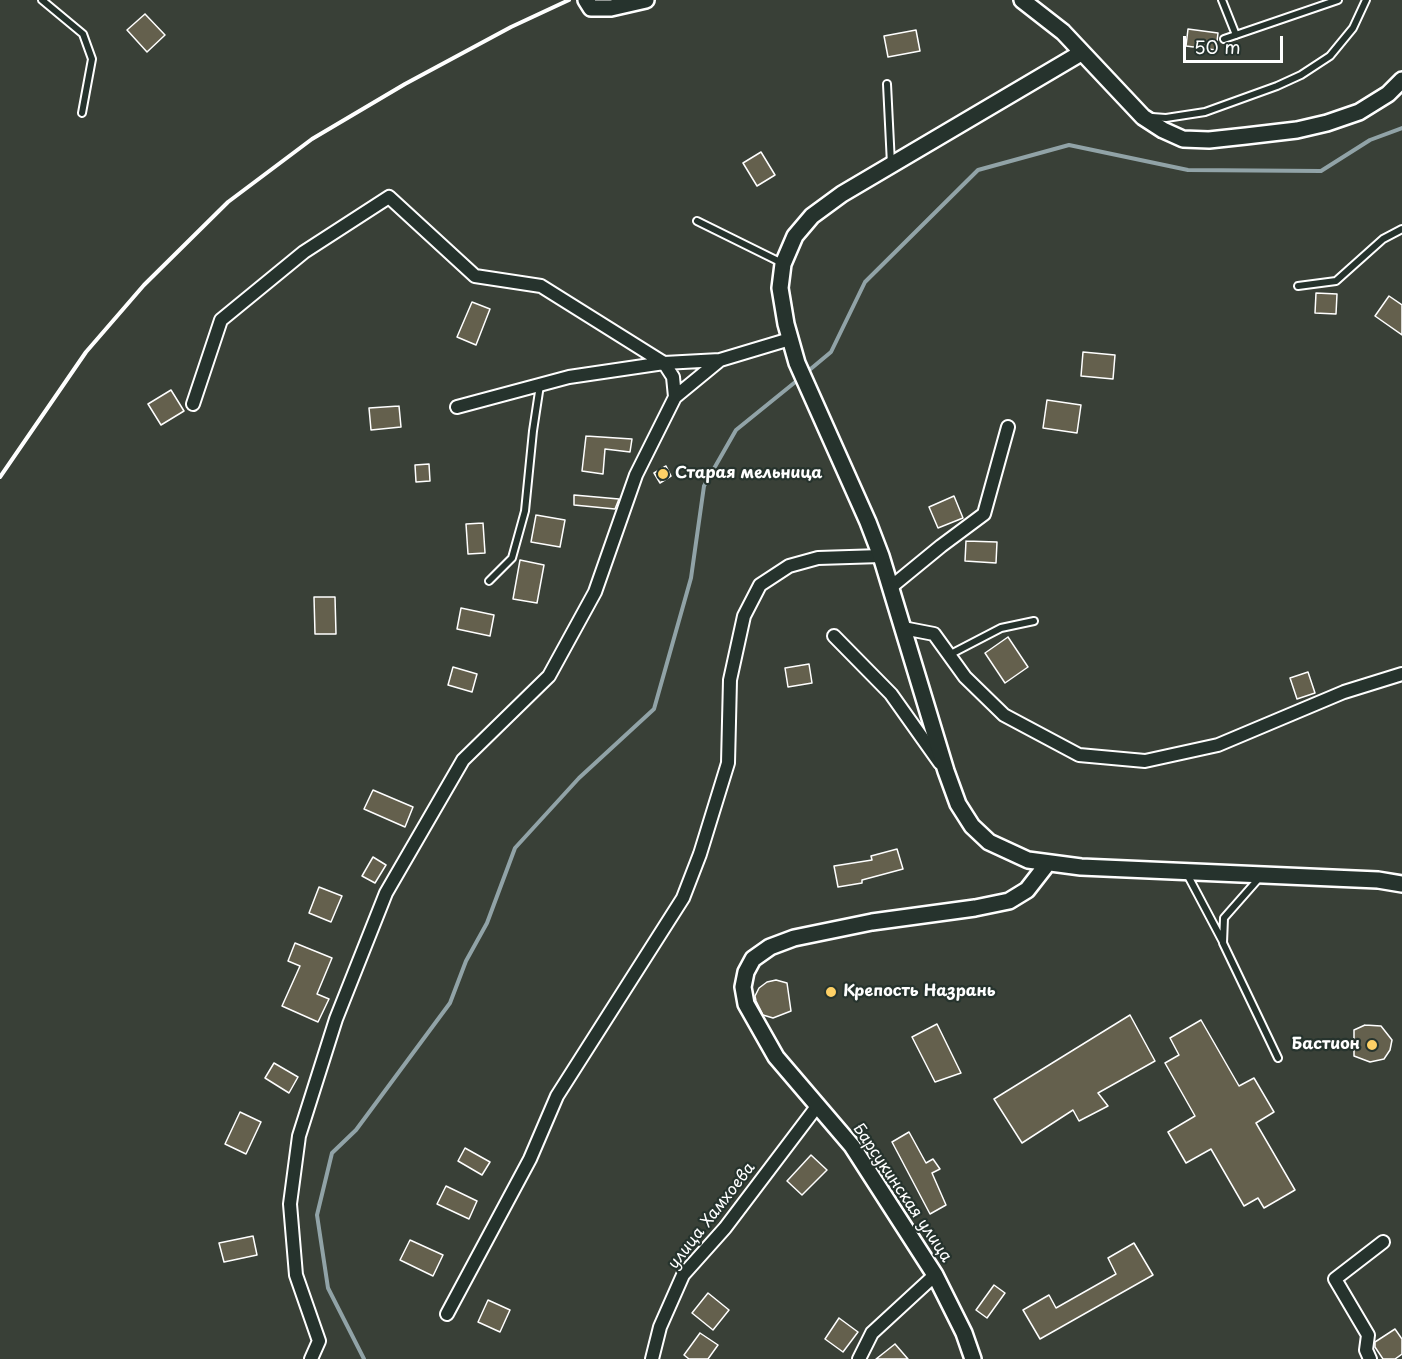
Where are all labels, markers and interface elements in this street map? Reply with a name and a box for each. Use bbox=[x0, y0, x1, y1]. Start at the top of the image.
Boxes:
scale bar bbox=[1186, 24, 1286, 62]
text: 50 m bbox=[1194, 33, 1241, 60]
place label: Старая мельница bbox=[675, 464, 822, 484]
marker: Старая мельница bbox=[656, 467, 670, 481]
place label: Крепость Назрань bbox=[843, 982, 995, 1002]
marker: Крепость Назрань bbox=[824, 985, 838, 999]
place label: Бастион bbox=[1291, 1035, 1360, 1055]
marker: Бастион bbox=[1365, 1038, 1379, 1052]
street label: Барсукинская улица bbox=[848, 1120, 956, 1266]
street label: улица Хамхоева bbox=[664, 1159, 760, 1273]

